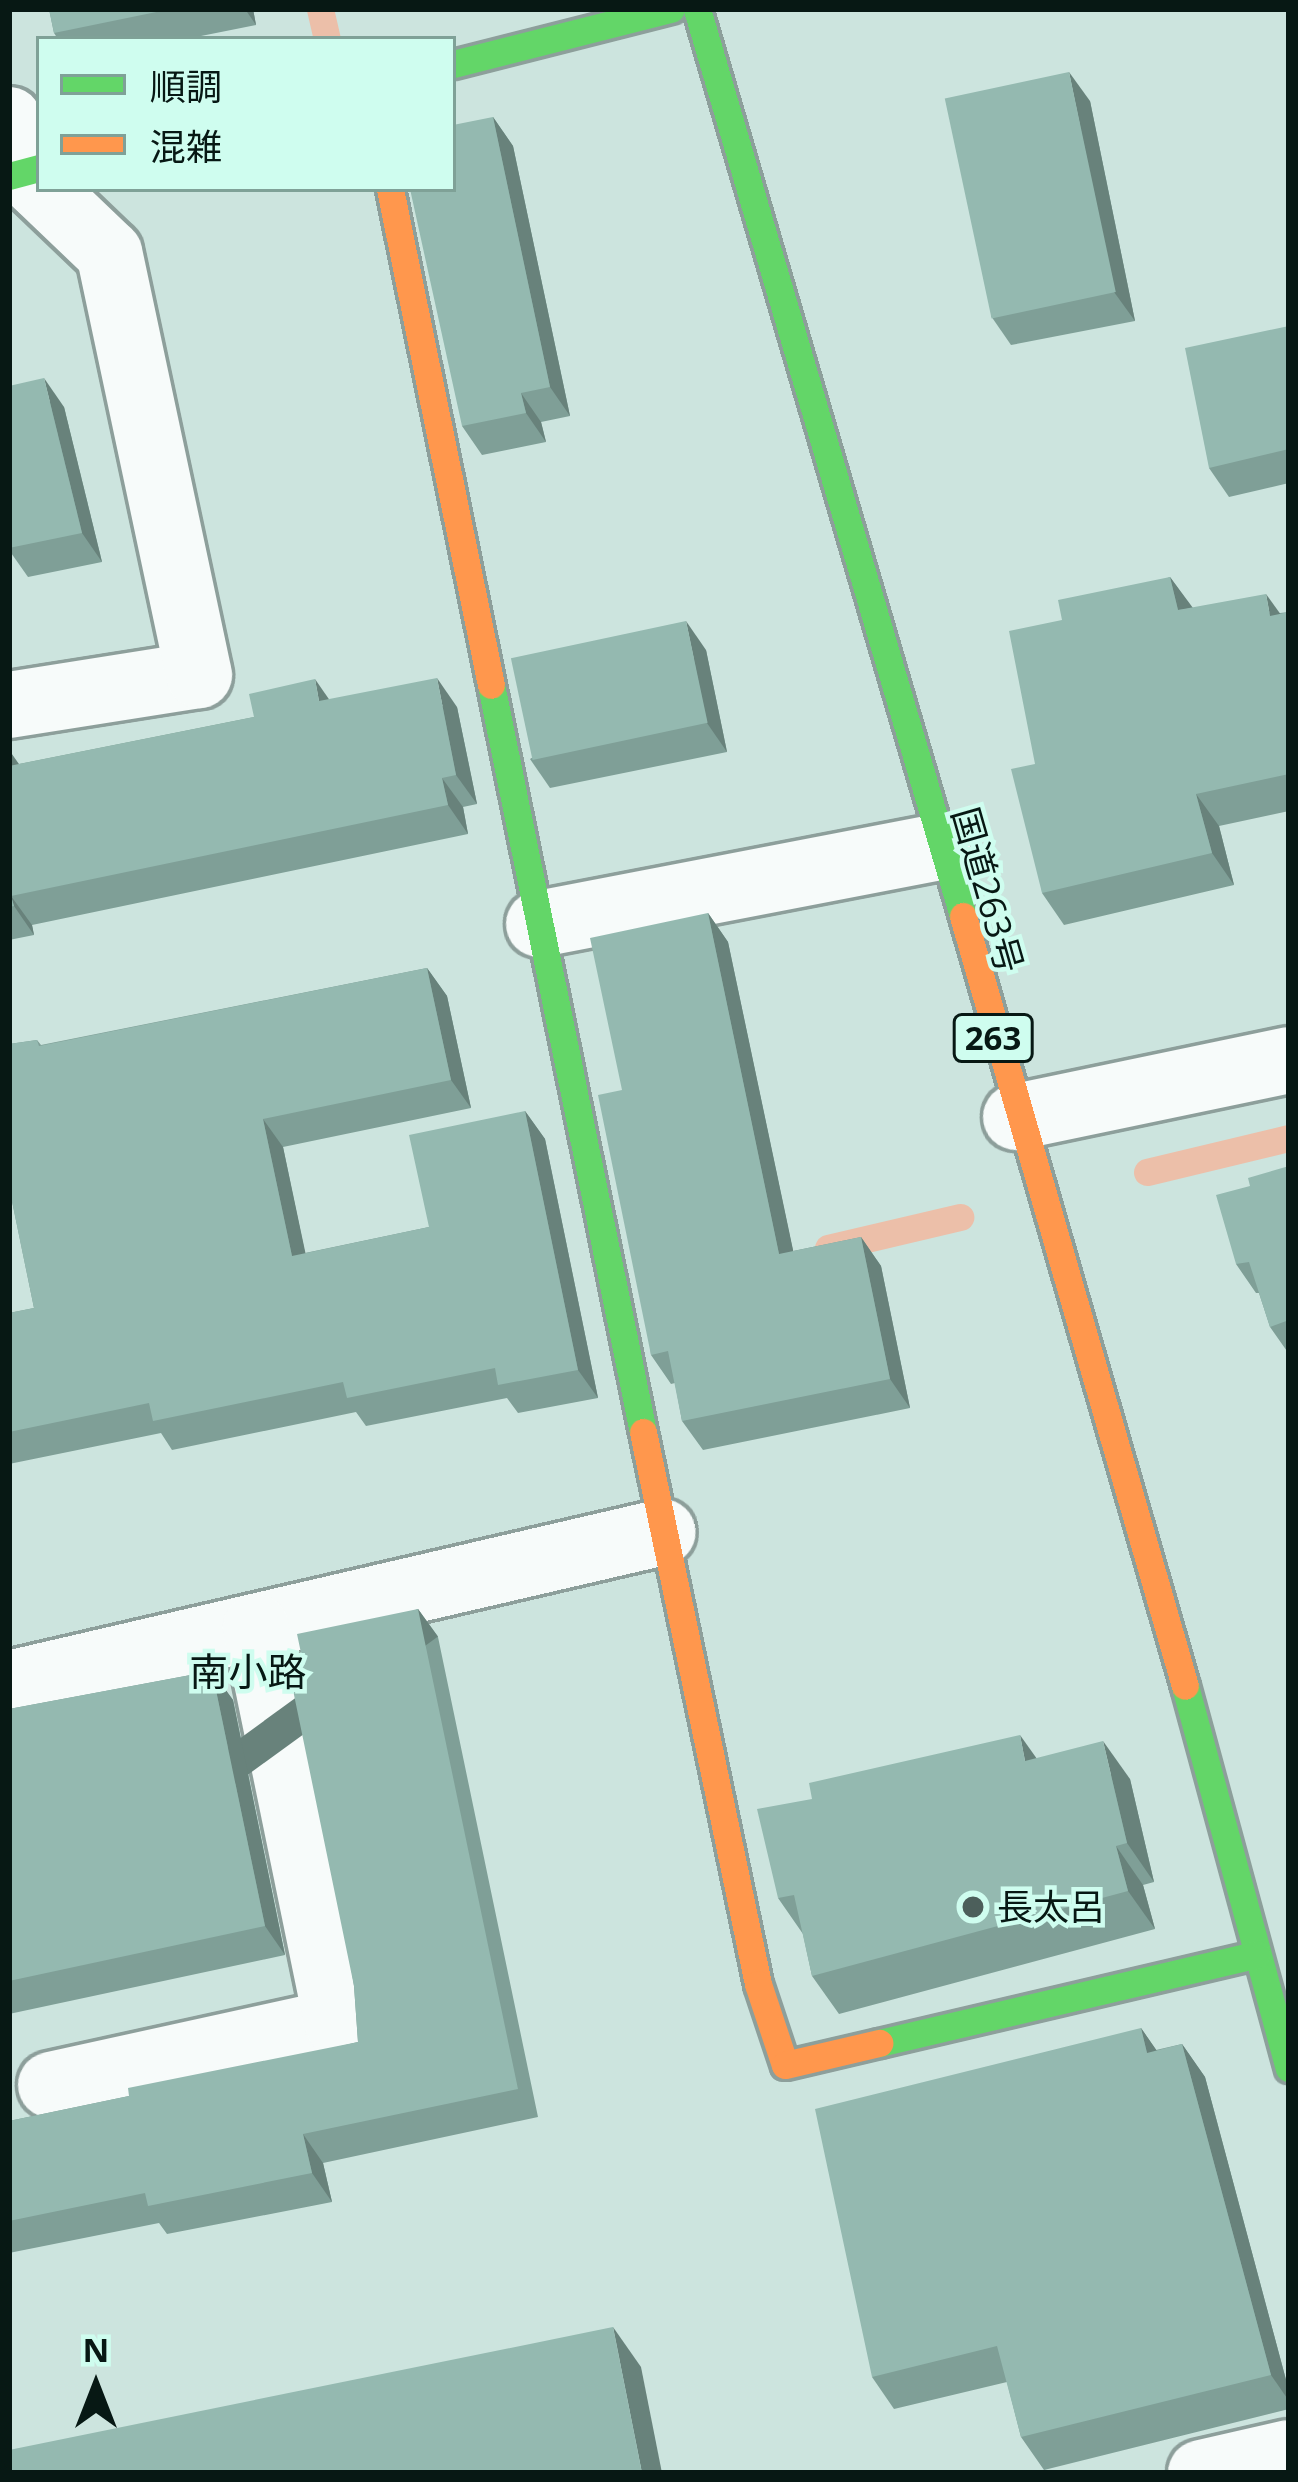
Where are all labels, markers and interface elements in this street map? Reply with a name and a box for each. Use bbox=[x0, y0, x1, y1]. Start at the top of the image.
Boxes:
legend bbox=[36, 36, 456, 192]
text: 順調 bbox=[150, 62, 222, 111]
text: 混雑 bbox=[150, 122, 222, 171]
street label: 国道263号 bbox=[944, 802, 1032, 978]
road number: 263 bbox=[951, 1011, 1035, 1065]
district label: 南小路 bbox=[190, 1648, 306, 1694]
place label: 長太呂 bbox=[997, 1885, 1105, 1929]
marker: 長太呂 bbox=[960, 1894, 986, 1920]
north arrow bbox=[36, 2326, 156, 2446]
text: N bbox=[83, 2327, 109, 2372]

